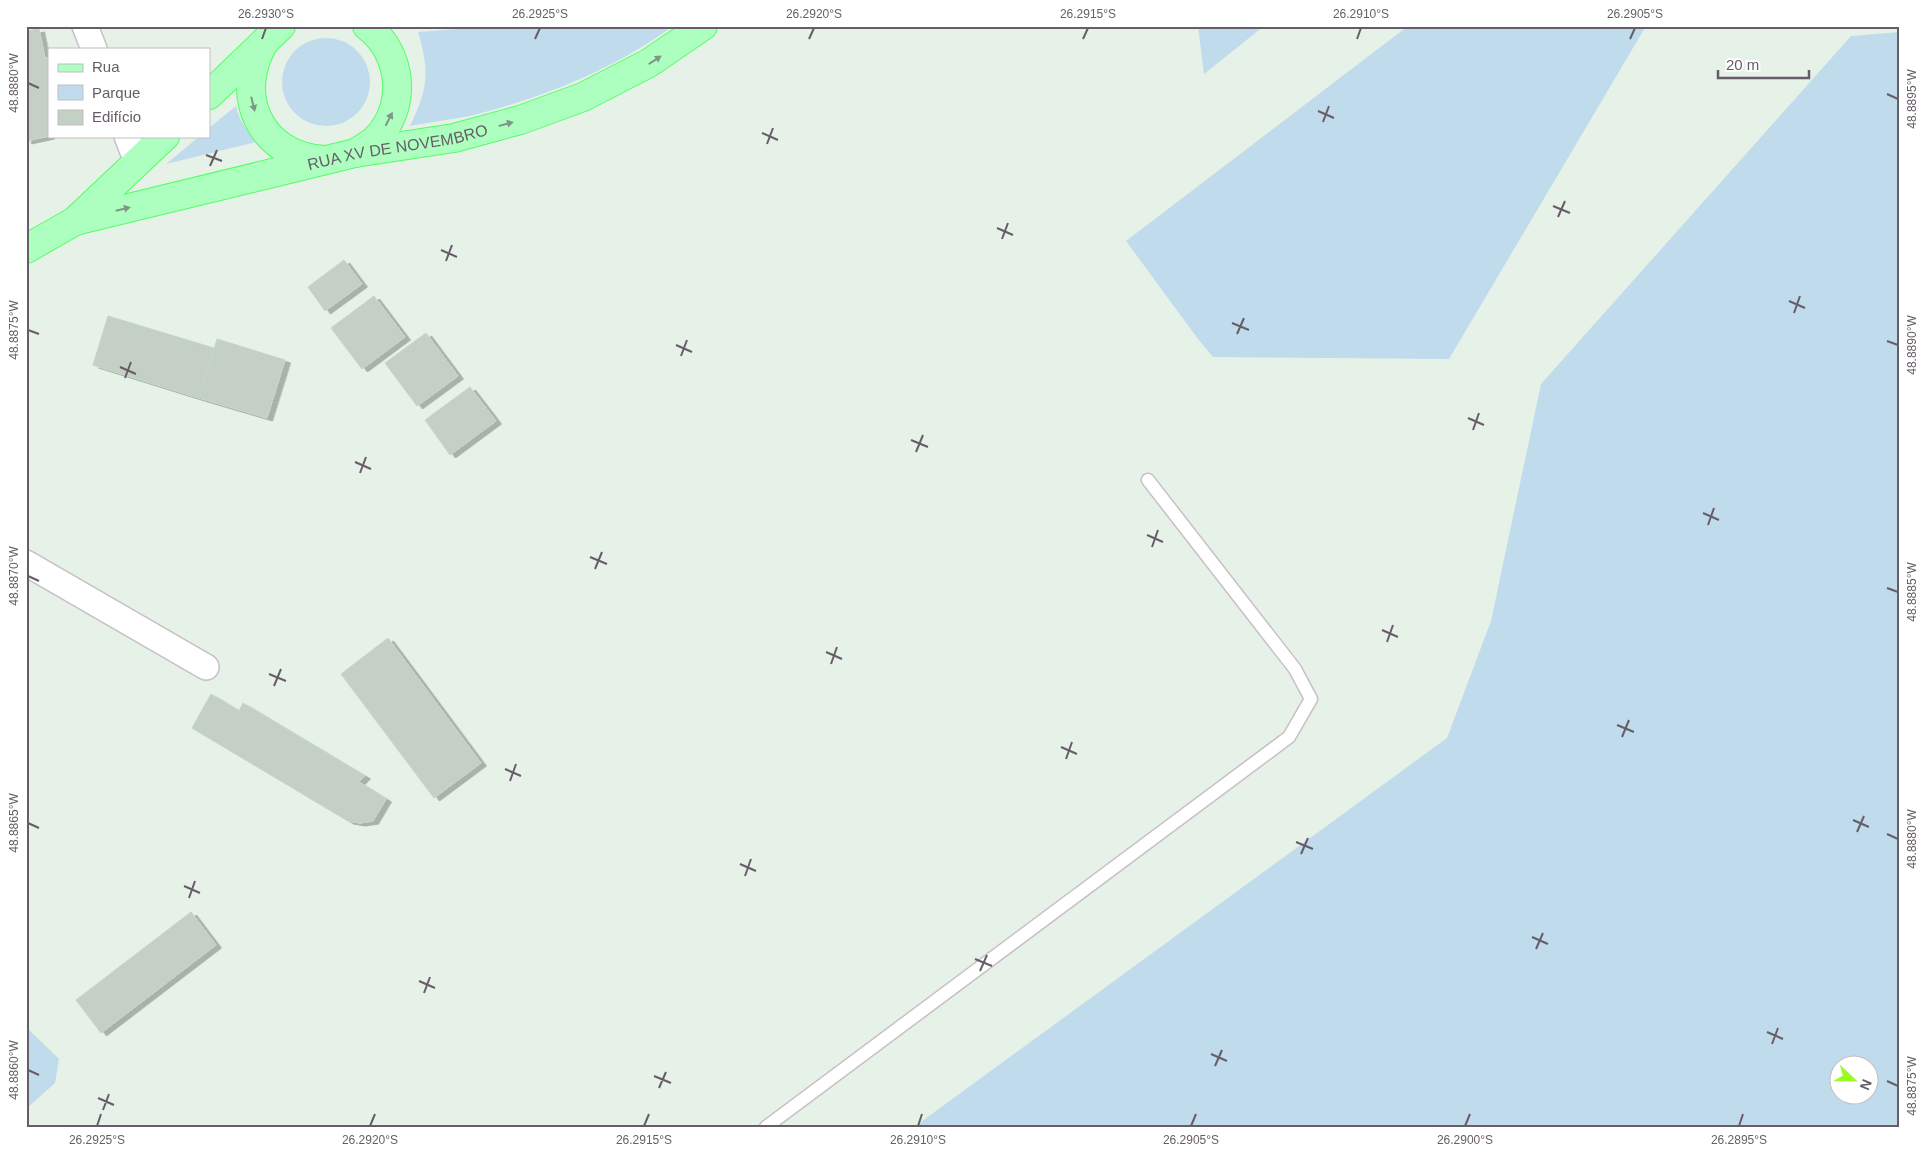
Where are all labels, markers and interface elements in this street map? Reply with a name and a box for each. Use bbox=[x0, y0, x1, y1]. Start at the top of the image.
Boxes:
text: 26.2930°S bbox=[238, 7, 294, 21]
text: 26.2925°S bbox=[512, 7, 568, 21]
text: 26.2920°S bbox=[786, 7, 842, 21]
text: 26.2915°S bbox=[1060, 7, 1116, 21]
text: 26.2910°S bbox=[1333, 7, 1389, 21]
text: 26.2905°S bbox=[1607, 7, 1663, 21]
legend bbox=[48, 48, 210, 138]
scale bar bbox=[1718, 48, 1810, 80]
text: 48.8880°W bbox=[7, 53, 21, 113]
one-way arrow bbox=[648, 55, 661, 64]
text: 20 m bbox=[1726, 56, 1759, 73]
text: Rua bbox=[92, 58, 120, 75]
text: 48.8895°W bbox=[1905, 69, 1919, 129]
text: Parque bbox=[92, 84, 140, 101]
one-way arrow bbox=[249, 97, 257, 112]
text: Edifício bbox=[92, 108, 141, 125]
one-way arrow bbox=[385, 112, 393, 127]
one-way arrow bbox=[498, 119, 513, 127]
street label: RUA XV DE NOVEMBRO bbox=[306, 121, 490, 173]
one-way arrow bbox=[115, 205, 130, 213]
text: 48.8875°W bbox=[7, 300, 21, 360]
text: 48.8890°W bbox=[1905, 315, 1919, 375]
text: 48.8870°W bbox=[7, 546, 21, 606]
text: 48.8885°W bbox=[1905, 562, 1919, 622]
text: 48.8865°W bbox=[7, 793, 21, 853]
text: 48.8880°W bbox=[1905, 809, 1919, 869]
text: 48.8860°W bbox=[7, 1040, 21, 1100]
north arrow bbox=[1828, 1056, 1878, 1106]
text: 48.8875°W bbox=[1905, 1056, 1919, 1116]
text: N bbox=[1857, 1077, 1875, 1093]
text: 26.2925°S bbox=[69, 1133, 125, 1147]
text: 26.2920°S bbox=[342, 1133, 398, 1147]
text: 26.2915°S bbox=[616, 1133, 672, 1147]
text: 26.2910°S bbox=[890, 1133, 946, 1147]
text: 26.2905°S bbox=[1163, 1133, 1219, 1147]
text: 26.2900°S bbox=[1437, 1133, 1493, 1147]
text: 26.2895°S bbox=[1711, 1133, 1767, 1147]

